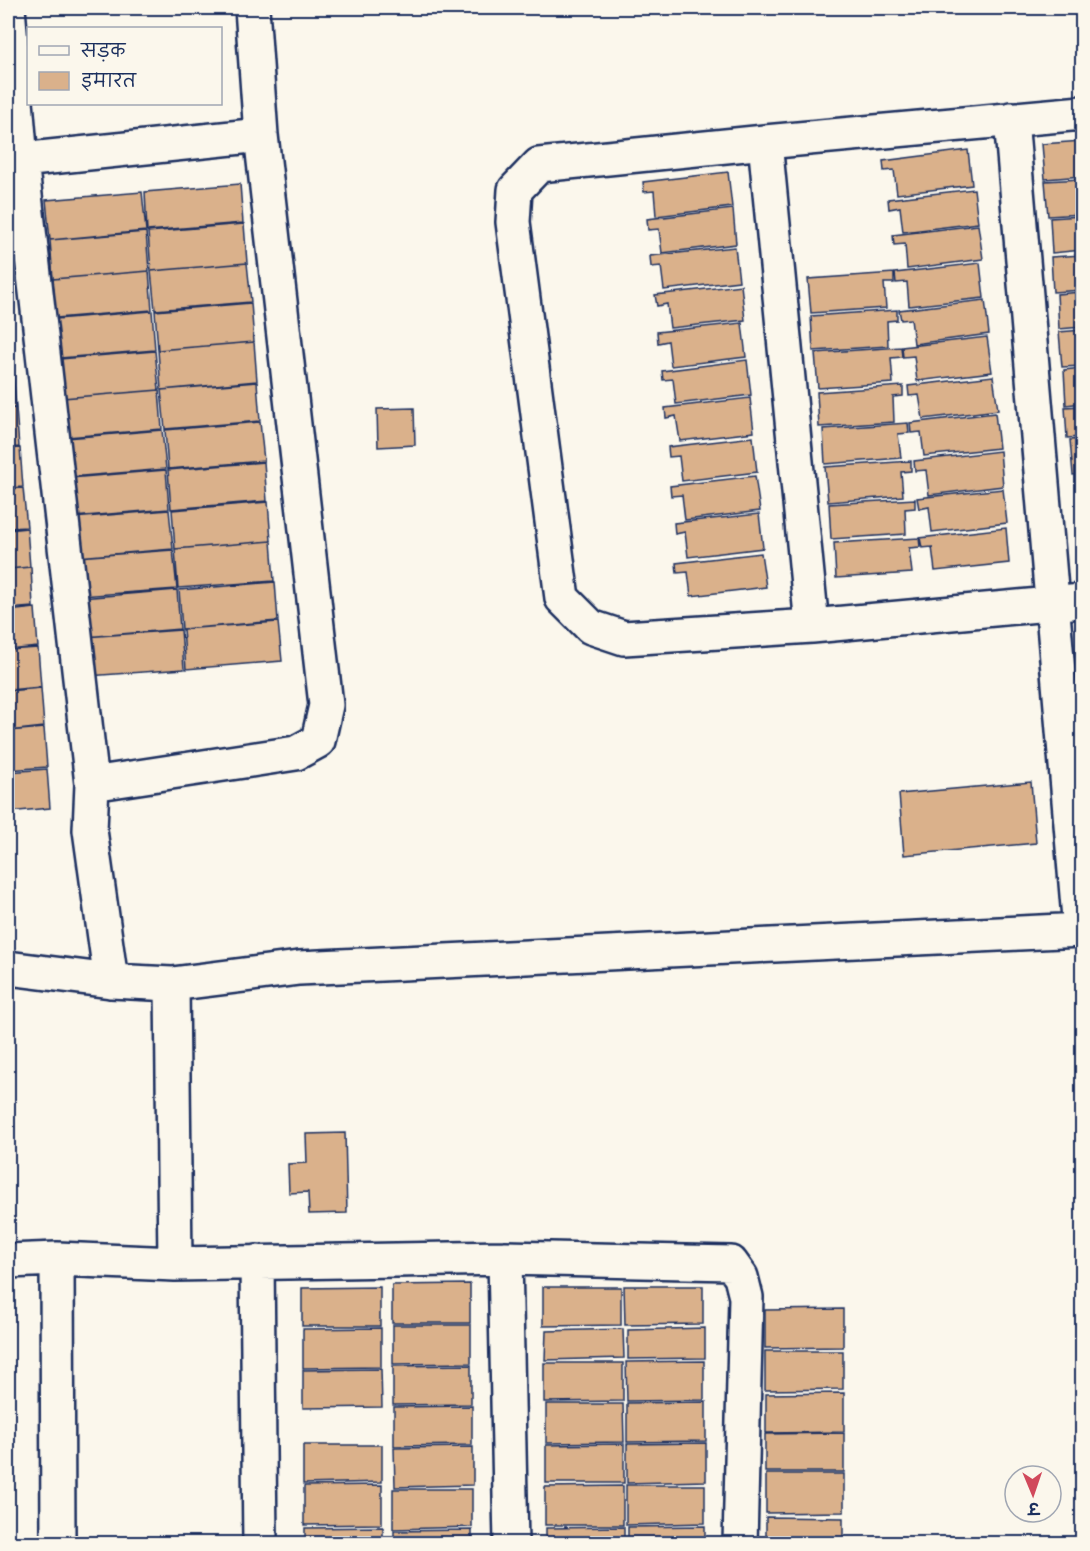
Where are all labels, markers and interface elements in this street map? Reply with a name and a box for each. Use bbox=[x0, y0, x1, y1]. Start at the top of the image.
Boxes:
legend bbox=[27, 27, 222, 105]
text: सड़क bbox=[80, 43, 126, 64]
text: इमारत bbox=[81, 72, 137, 94]
north arrow bbox=[1003, 1464, 1063, 1524]
text: उ bbox=[1026, 1496, 1041, 1515]

